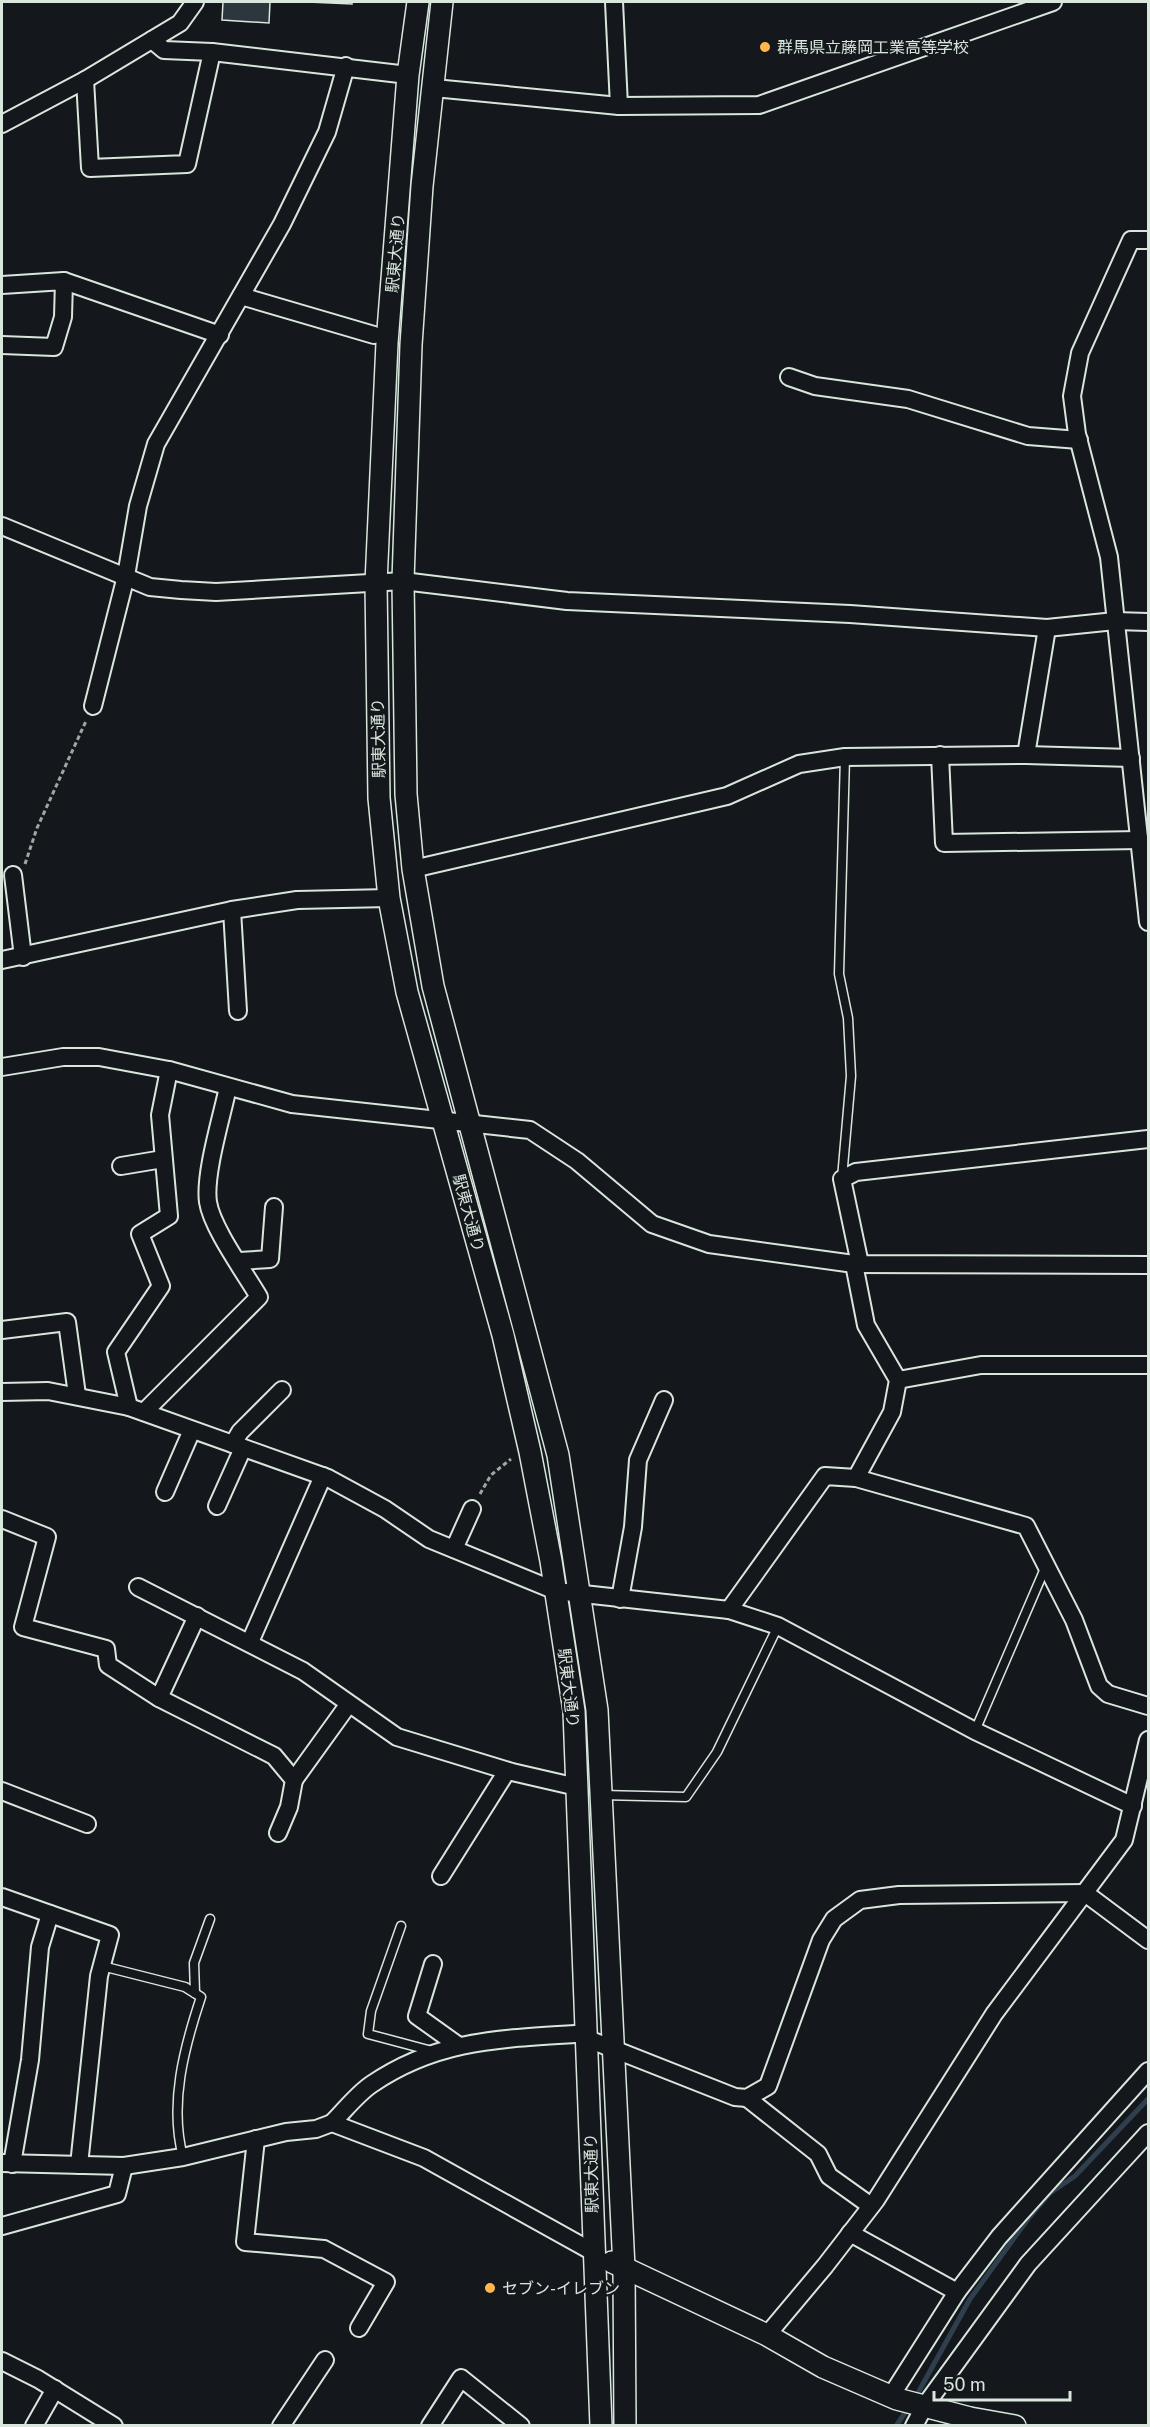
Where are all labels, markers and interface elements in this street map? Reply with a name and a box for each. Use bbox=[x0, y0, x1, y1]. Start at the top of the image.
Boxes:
place label: 群馬県立藤岡工業高等学校 bbox=[777, 38, 969, 57]
marker: 群馬県立藤岡工業高等学校 bbox=[758, 40, 772, 54]
street label: 駅東大通り bbox=[383, 212, 408, 294]
street label: 駅東大通り bbox=[368, 698, 389, 778]
street label: 駅東大通り bbox=[449, 1172, 488, 1254]
street label: 駅東大通り bbox=[554, 1647, 583, 1729]
street label: 駅東大通り bbox=[581, 2133, 602, 2213]
place label: セブン-イレブン bbox=[502, 2279, 620, 2298]
marker: セブン-イレブン bbox=[483, 2281, 497, 2295]
scale bar bbox=[934, 2364, 1070, 2402]
text: 50 m bbox=[943, 2374, 986, 2395]

